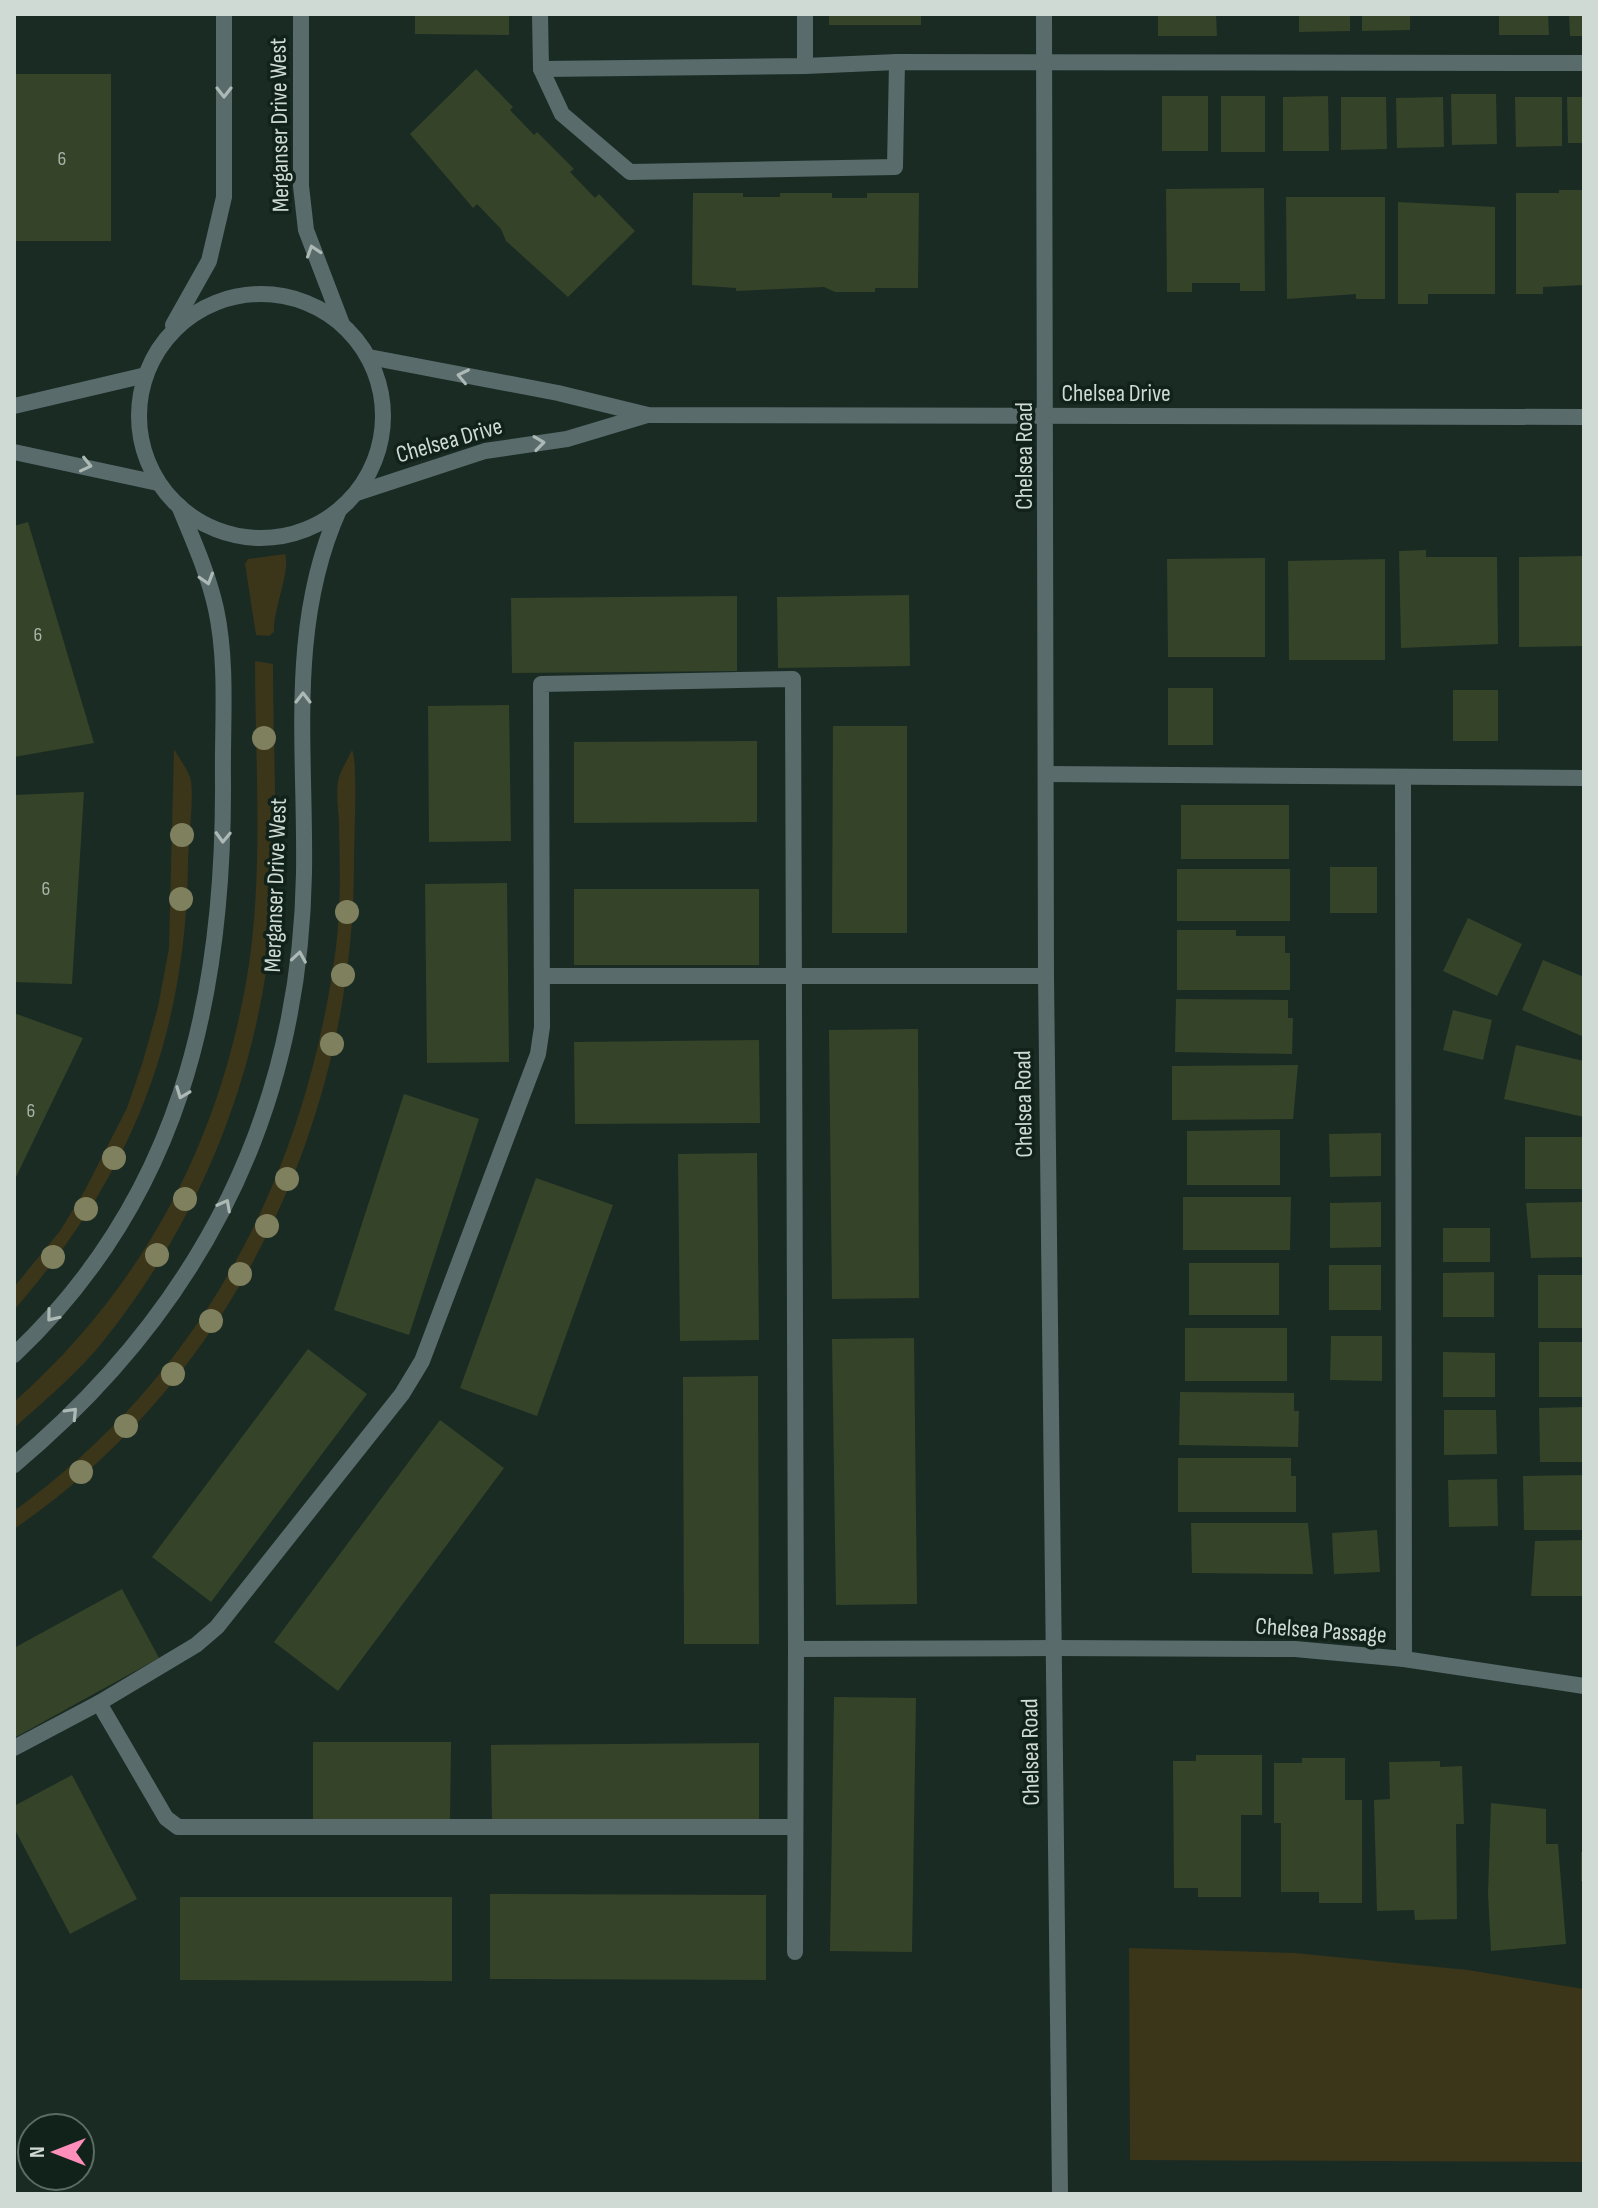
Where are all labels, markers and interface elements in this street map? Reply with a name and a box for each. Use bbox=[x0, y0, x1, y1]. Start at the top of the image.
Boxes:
street label: Merganser Drive West bbox=[263, 38, 296, 212]
one-way arrow bbox=[215, 86, 233, 99]
house number: 6 bbox=[58, 147, 66, 171]
one-way arrow bbox=[306, 245, 322, 259]
one-way arrow bbox=[456, 368, 470, 385]
street label: Chelsea Drive bbox=[1061, 379, 1171, 408]
street label: Chelsea Road bbox=[1010, 402, 1039, 510]
street label: Chelsea Drive bbox=[393, 411, 506, 469]
one-way arrow bbox=[533, 435, 546, 452]
one-way arrow bbox=[79, 456, 93, 473]
one-way arrow bbox=[198, 572, 214, 586]
house number: 6 bbox=[34, 623, 42, 647]
one-way arrow bbox=[294, 691, 312, 704]
street label: Merganser Drive West bbox=[258, 797, 293, 973]
one-way arrow bbox=[214, 831, 231, 844]
house number: 6 bbox=[42, 877, 50, 901]
one-way arrow bbox=[290, 951, 307, 964]
street label: Chelsea Road bbox=[1008, 1050, 1039, 1158]
one-way arrow bbox=[175, 1085, 192, 1099]
house number: 6 bbox=[27, 1099, 35, 1123]
one-way arrow bbox=[216, 1199, 231, 1213]
one-way arrow bbox=[47, 1307, 62, 1321]
one-way arrow bbox=[62, 1408, 77, 1422]
street label: Chelsea Passage bbox=[1254, 1611, 1388, 1650]
street label: Chelsea Road bbox=[1015, 1698, 1046, 1806]
north arrow bbox=[16, 2112, 96, 2192]
text: N bbox=[24, 2146, 51, 2158]

